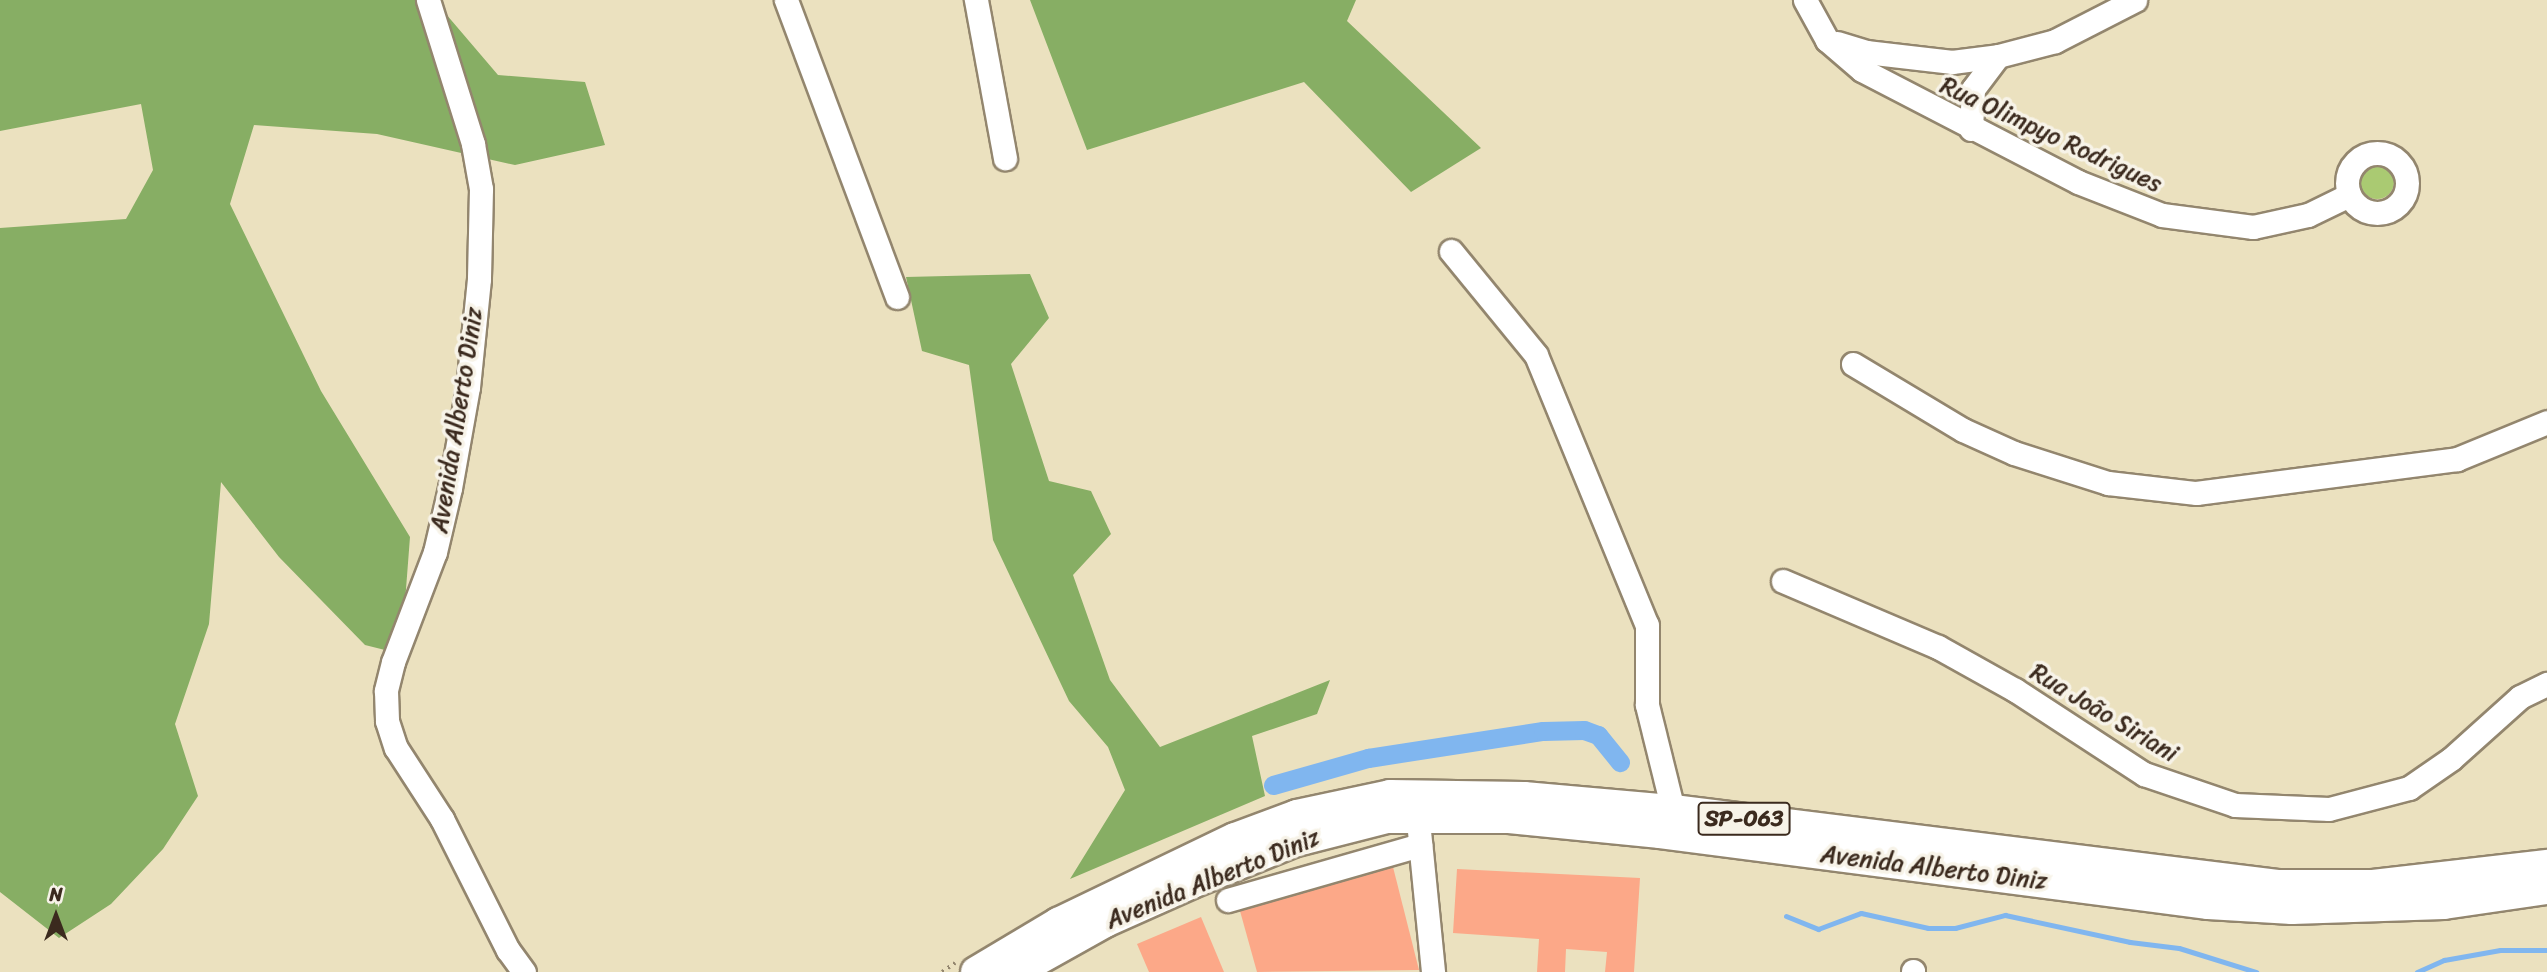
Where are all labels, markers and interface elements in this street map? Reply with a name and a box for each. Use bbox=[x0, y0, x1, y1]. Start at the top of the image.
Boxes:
street label: Rua Olimpyo Rodrigues bbox=[1936, 71, 2166, 199]
street label: Avenida Alberto Diniz bbox=[425, 305, 489, 535]
street label: Rua João Siriani bbox=[2024, 657, 2184, 769]
road number: SP-063 bbox=[1697, 800, 1791, 838]
street label: Avenida Alberto Diniz bbox=[1102, 823, 1324, 935]
street label: Avenida Alberto Diniz bbox=[1819, 840, 2049, 896]
text: N bbox=[49, 878, 63, 911]
north arrow bbox=[21, 881, 91, 951]

